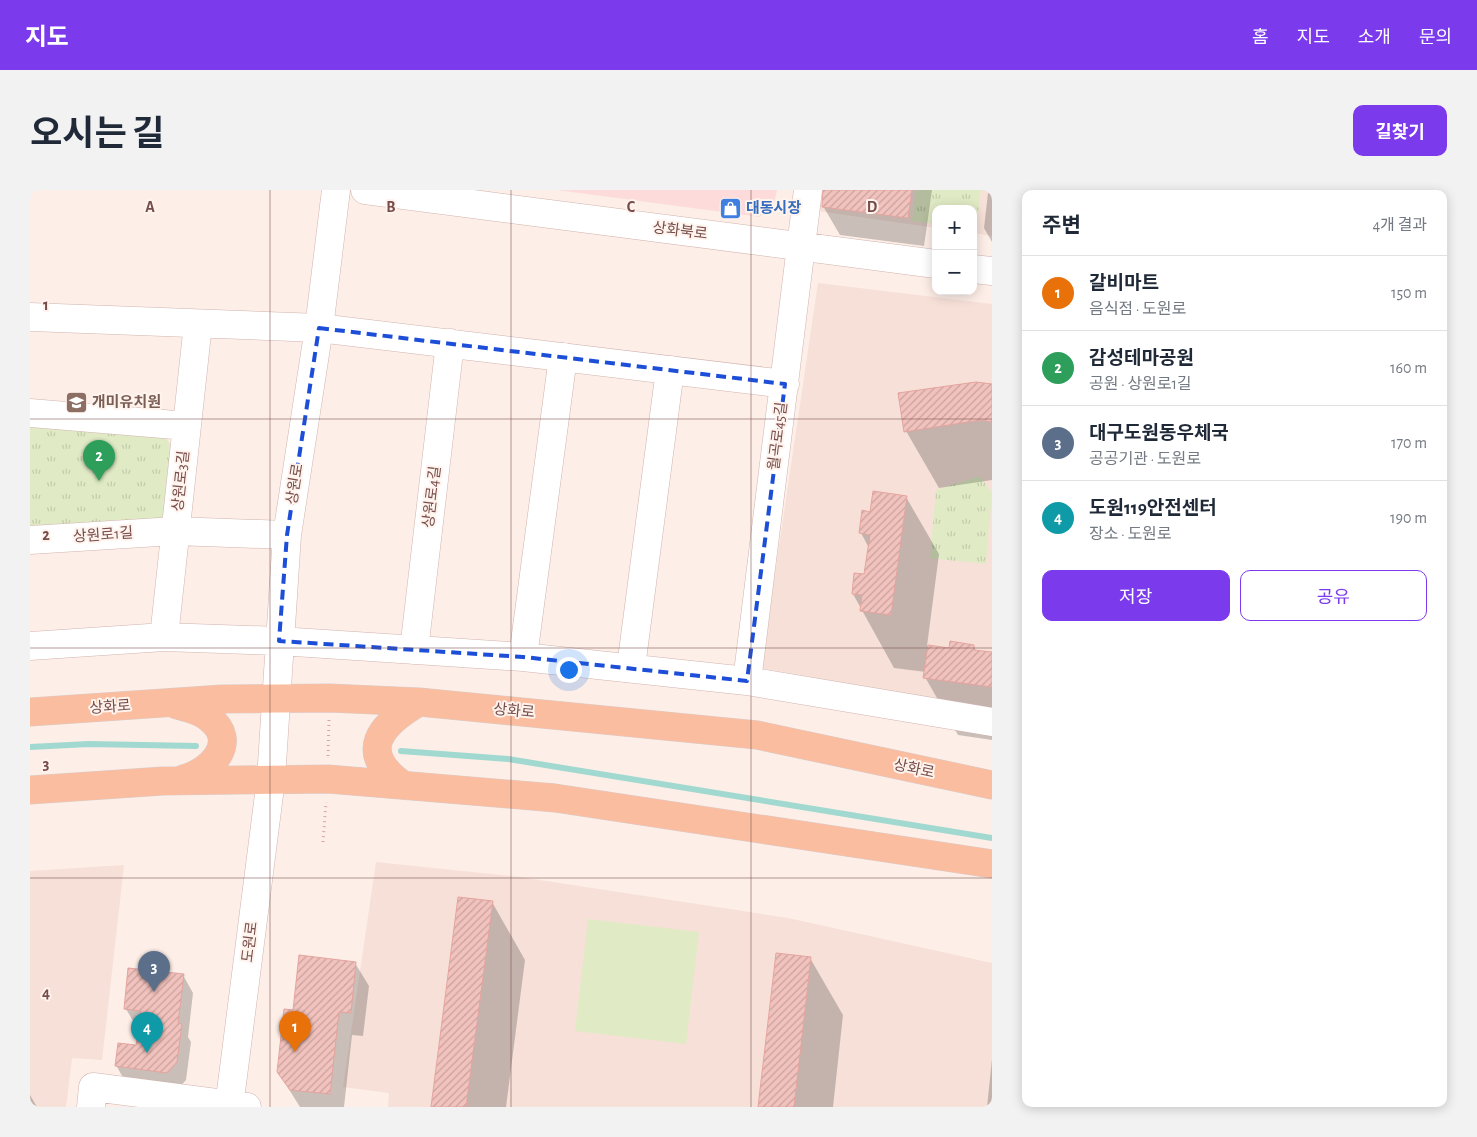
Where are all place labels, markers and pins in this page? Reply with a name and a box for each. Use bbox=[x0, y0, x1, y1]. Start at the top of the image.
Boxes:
shop icon: 대동시장 bbox=[718, 196, 742, 220]
place label: 대동시장 bbox=[746, 200, 801, 216]
school or university icon: 개미유치원 bbox=[64, 390, 88, 414]
place label: 개미유치원 bbox=[92, 394, 161, 410]
pin: 2 bbox=[83, 440, 115, 481]
pin: 3 bbox=[138, 951, 170, 992]
pin: 1 bbox=[279, 1011, 311, 1052]
pin: 4 bbox=[131, 1012, 163, 1053]

